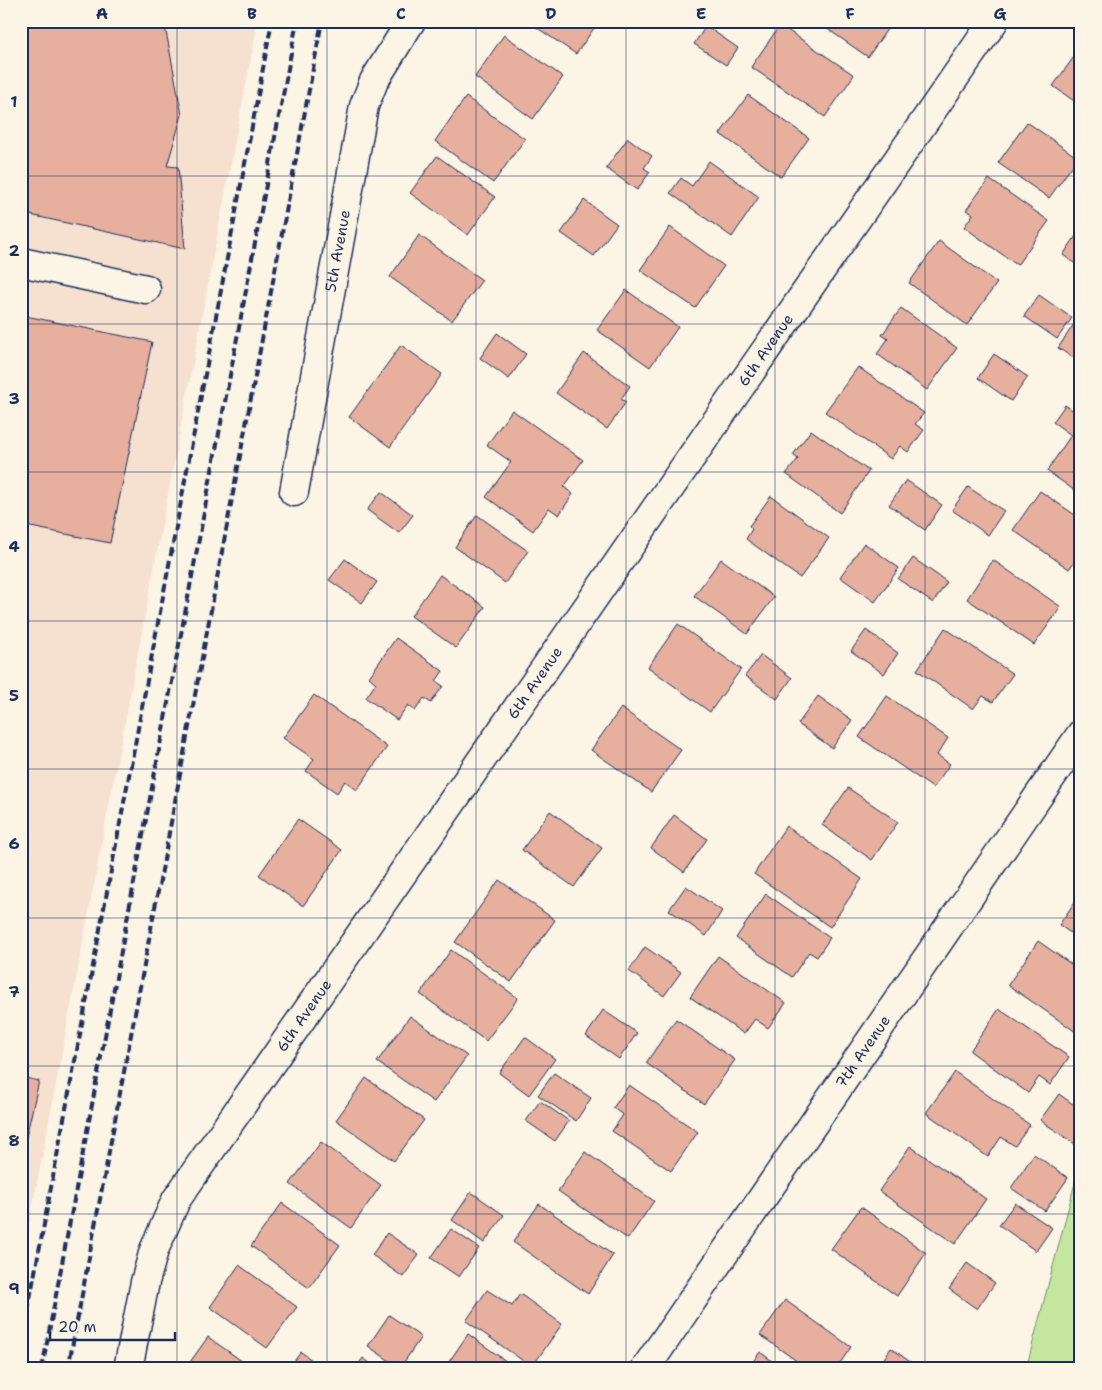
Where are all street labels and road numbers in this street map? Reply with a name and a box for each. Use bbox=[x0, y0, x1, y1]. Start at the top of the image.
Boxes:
street label: 5th Avenue bbox=[320, 208, 355, 294]
street label: 6th Avenue bbox=[734, 310, 798, 390]
street label: 6th Avenue bbox=[503, 643, 567, 723]
street label: 6th Avenue bbox=[272, 975, 336, 1056]
street label: 7th Avenue bbox=[831, 1011, 895, 1092]

